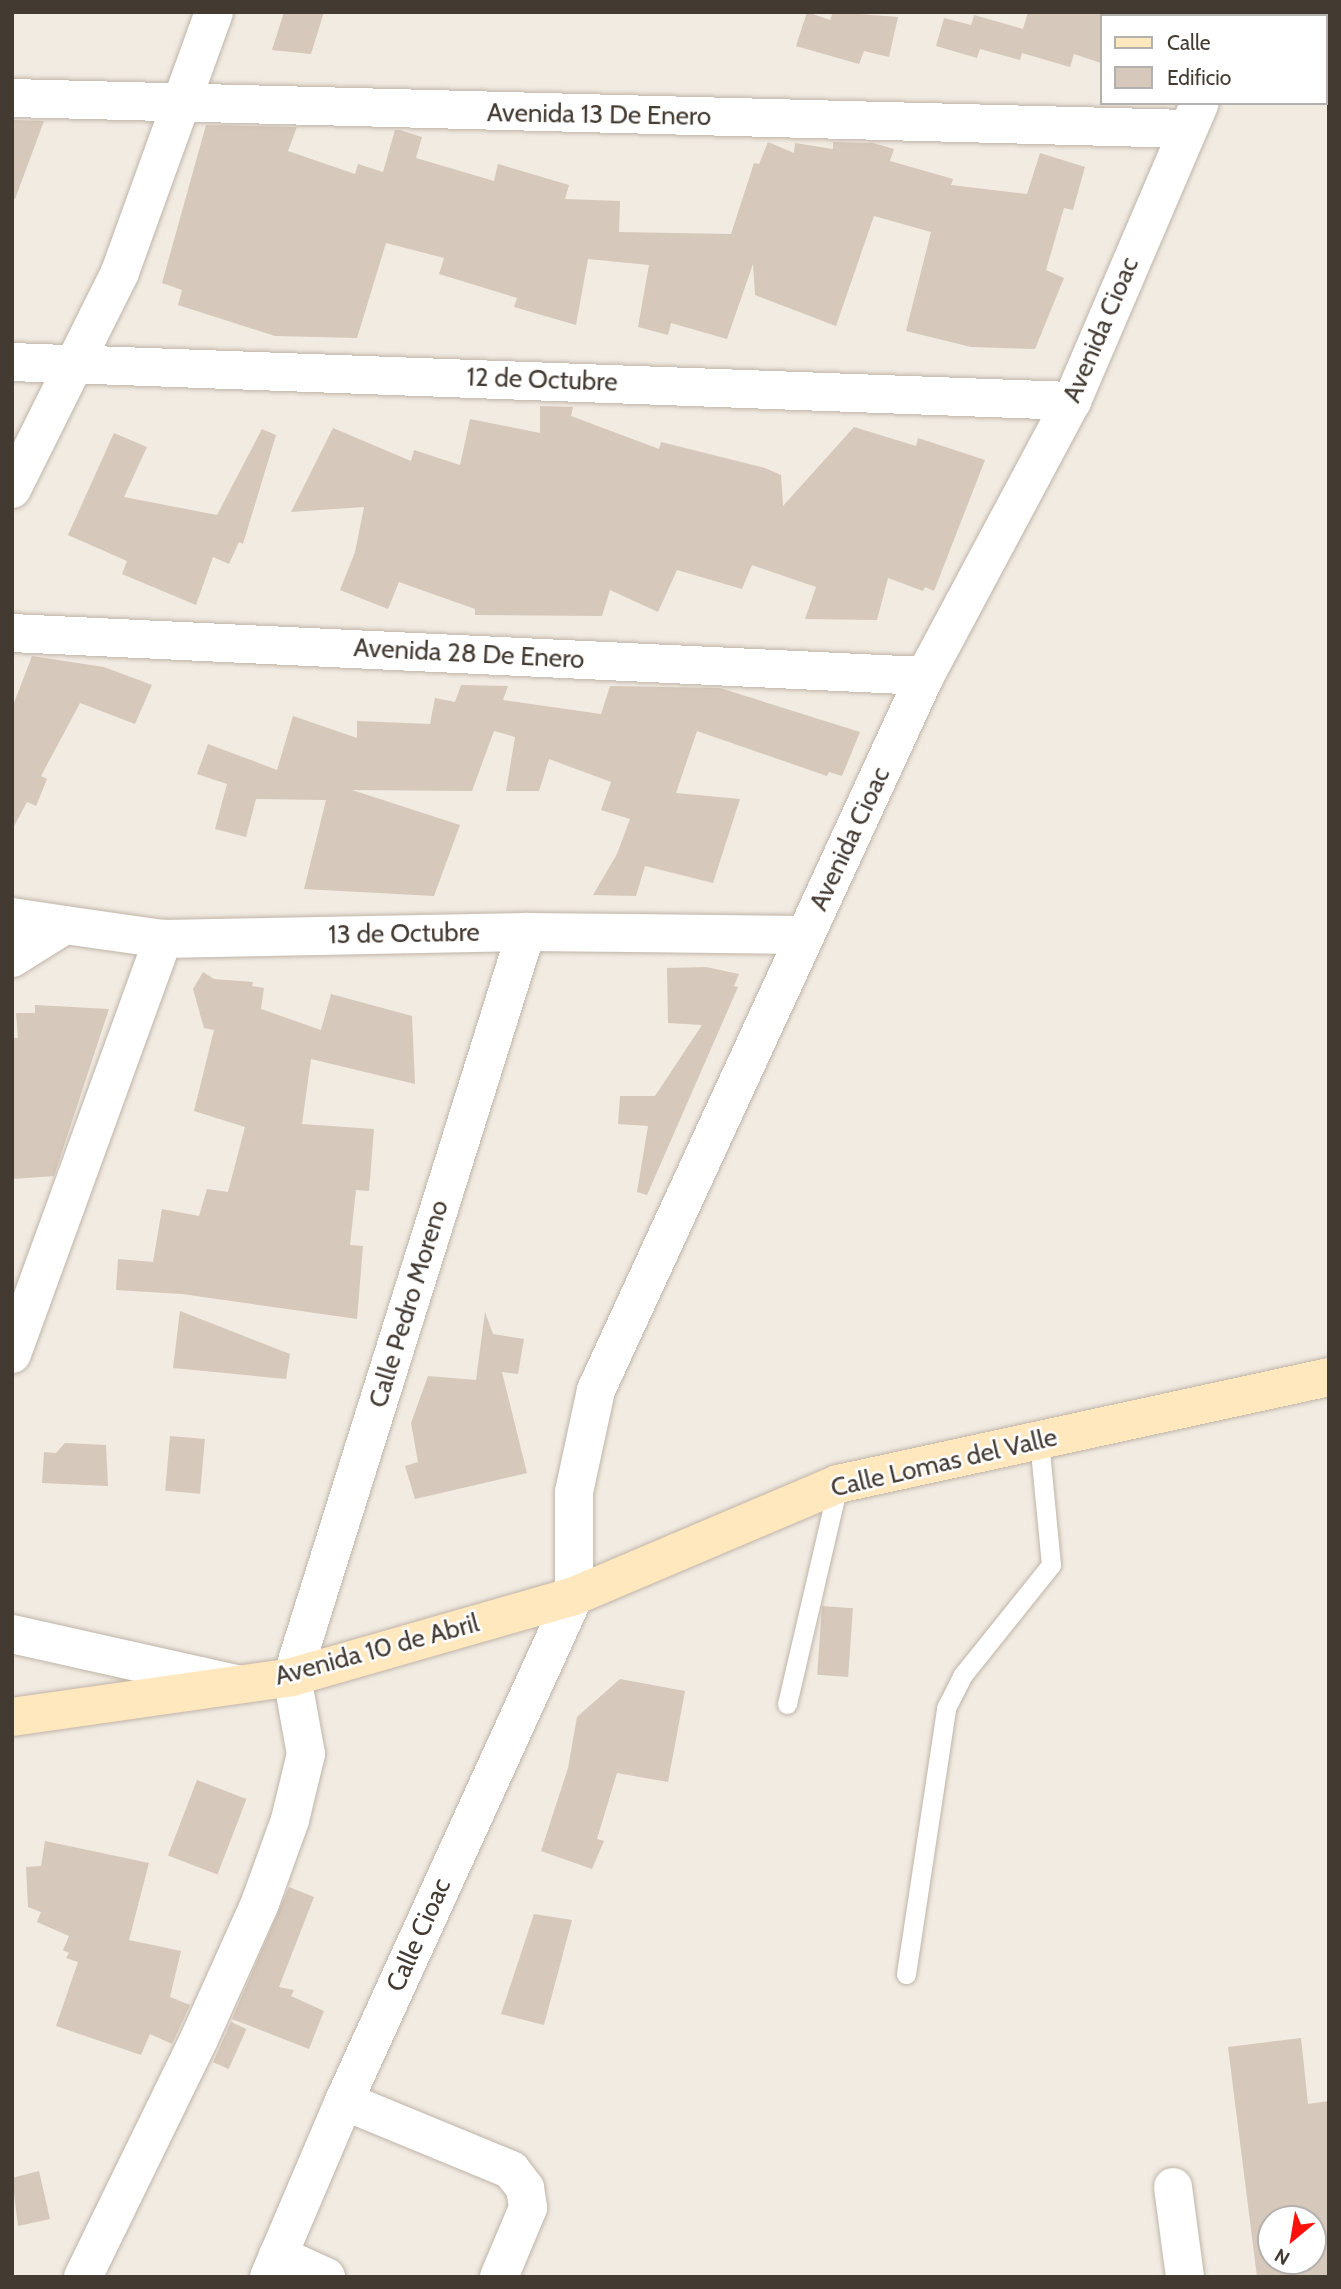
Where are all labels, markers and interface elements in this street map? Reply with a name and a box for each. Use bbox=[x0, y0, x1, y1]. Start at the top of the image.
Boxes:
legend bbox=[1100, 14, 1327, 105]
text: Calle bbox=[1167, 30, 1211, 55]
text: Edificio bbox=[1167, 65, 1231, 90]
street label: Avenida 13 De Enero bbox=[487, 97, 711, 133]
street label: Avenida Cioac bbox=[1056, 253, 1146, 407]
street label: 12 de Octubre bbox=[466, 362, 618, 398]
street label: Avenida 28 De Enero bbox=[353, 632, 585, 676]
street label: Avenida Cioac bbox=[803, 762, 897, 916]
street label: 13 de Octubre bbox=[328, 917, 480, 951]
street label: Calle Pedro Moreno bbox=[363, 1197, 455, 1411]
street label: Calle Lomas del Valle bbox=[828, 1422, 1060, 1504]
street label: Avenida 10 de Abril bbox=[271, 1608, 483, 1692]
street label: Calle Cioac bbox=[380, 1874, 458, 1996]
north arrow bbox=[1257, 2205, 1327, 2275]
text: N bbox=[1271, 2244, 1294, 2270]

